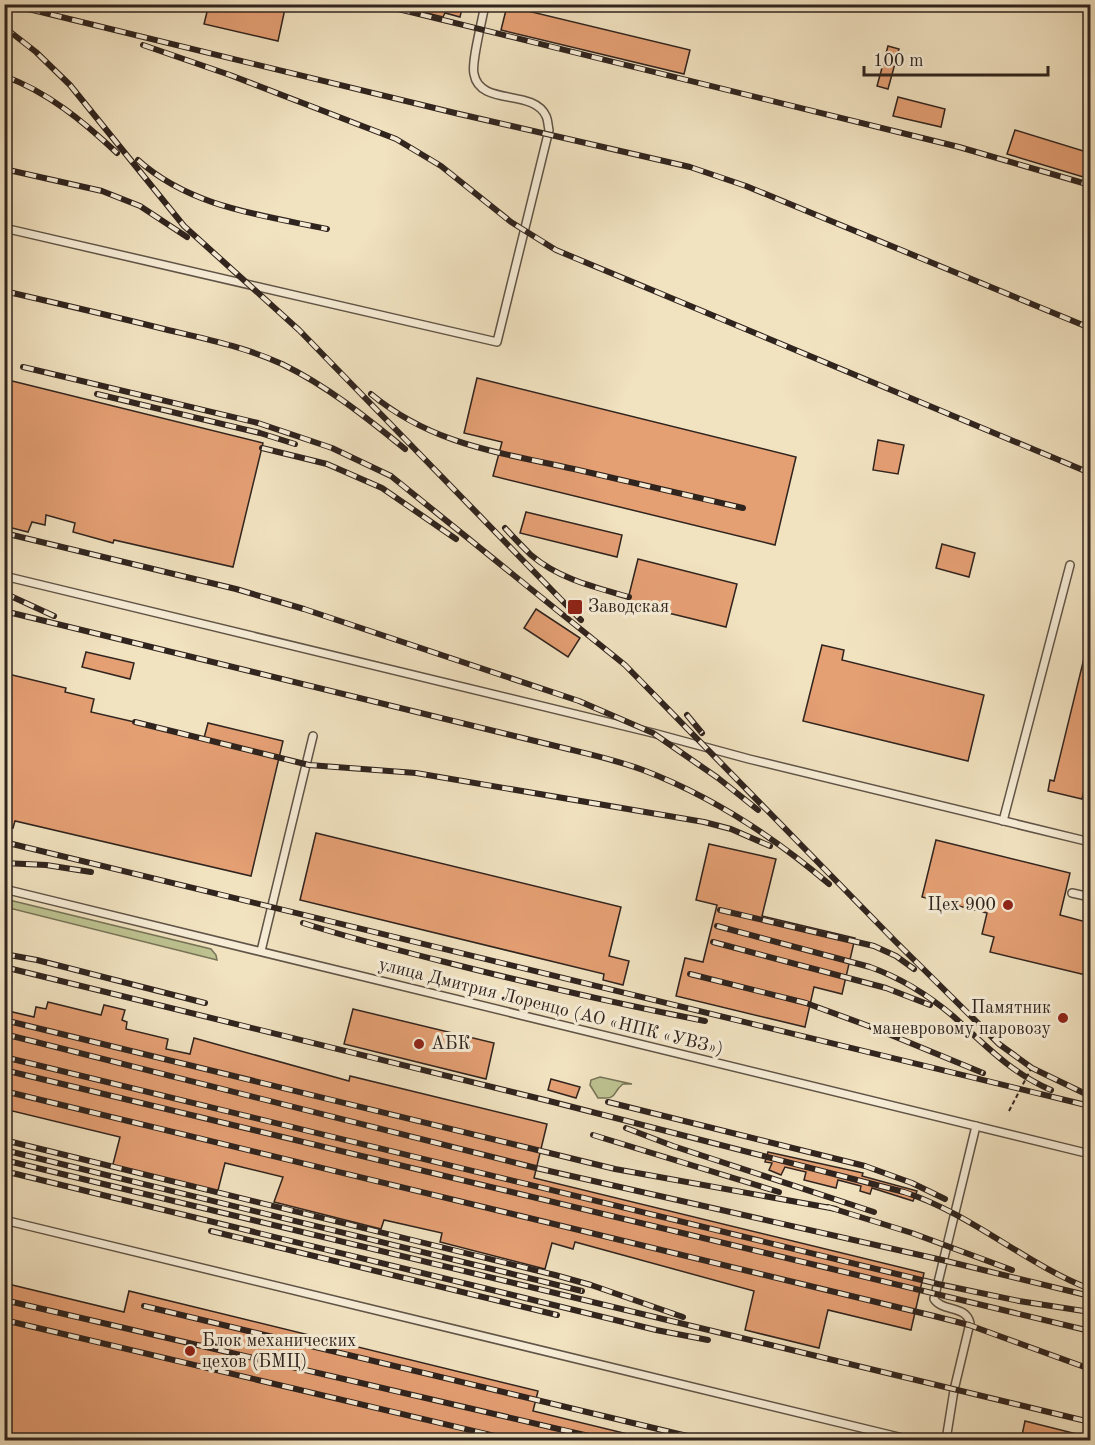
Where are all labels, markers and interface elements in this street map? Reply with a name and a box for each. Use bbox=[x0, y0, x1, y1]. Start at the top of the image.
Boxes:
scale bar bbox=[864, 39, 1048, 77]
text: 100 m bbox=[873, 52, 924, 70]
marker: Заводская bbox=[566, 598, 584, 616]
place label: Заводская bbox=[588, 598, 669, 616]
place label: Цех 900 bbox=[928, 896, 996, 914]
marker: Цех 900 bbox=[1001, 898, 1015, 912]
street label: улица Дмитрия Лоренцо (АО «НПК «УВЗ») bbox=[377, 954, 725, 1059]
place label: Памятник маневровому паровозу bbox=[872, 999, 1051, 1038]
marker: Памятник маневровому паровозу bbox=[1056, 1011, 1070, 1025]
place label: АБК bbox=[431, 1035, 471, 1053]
marker: АБК bbox=[412, 1037, 426, 1051]
place label: Блок механических цехов (БМЦ) bbox=[202, 1332, 356, 1371]
marker: Блок механических цехов (БМЦ) bbox=[183, 1344, 197, 1358]

